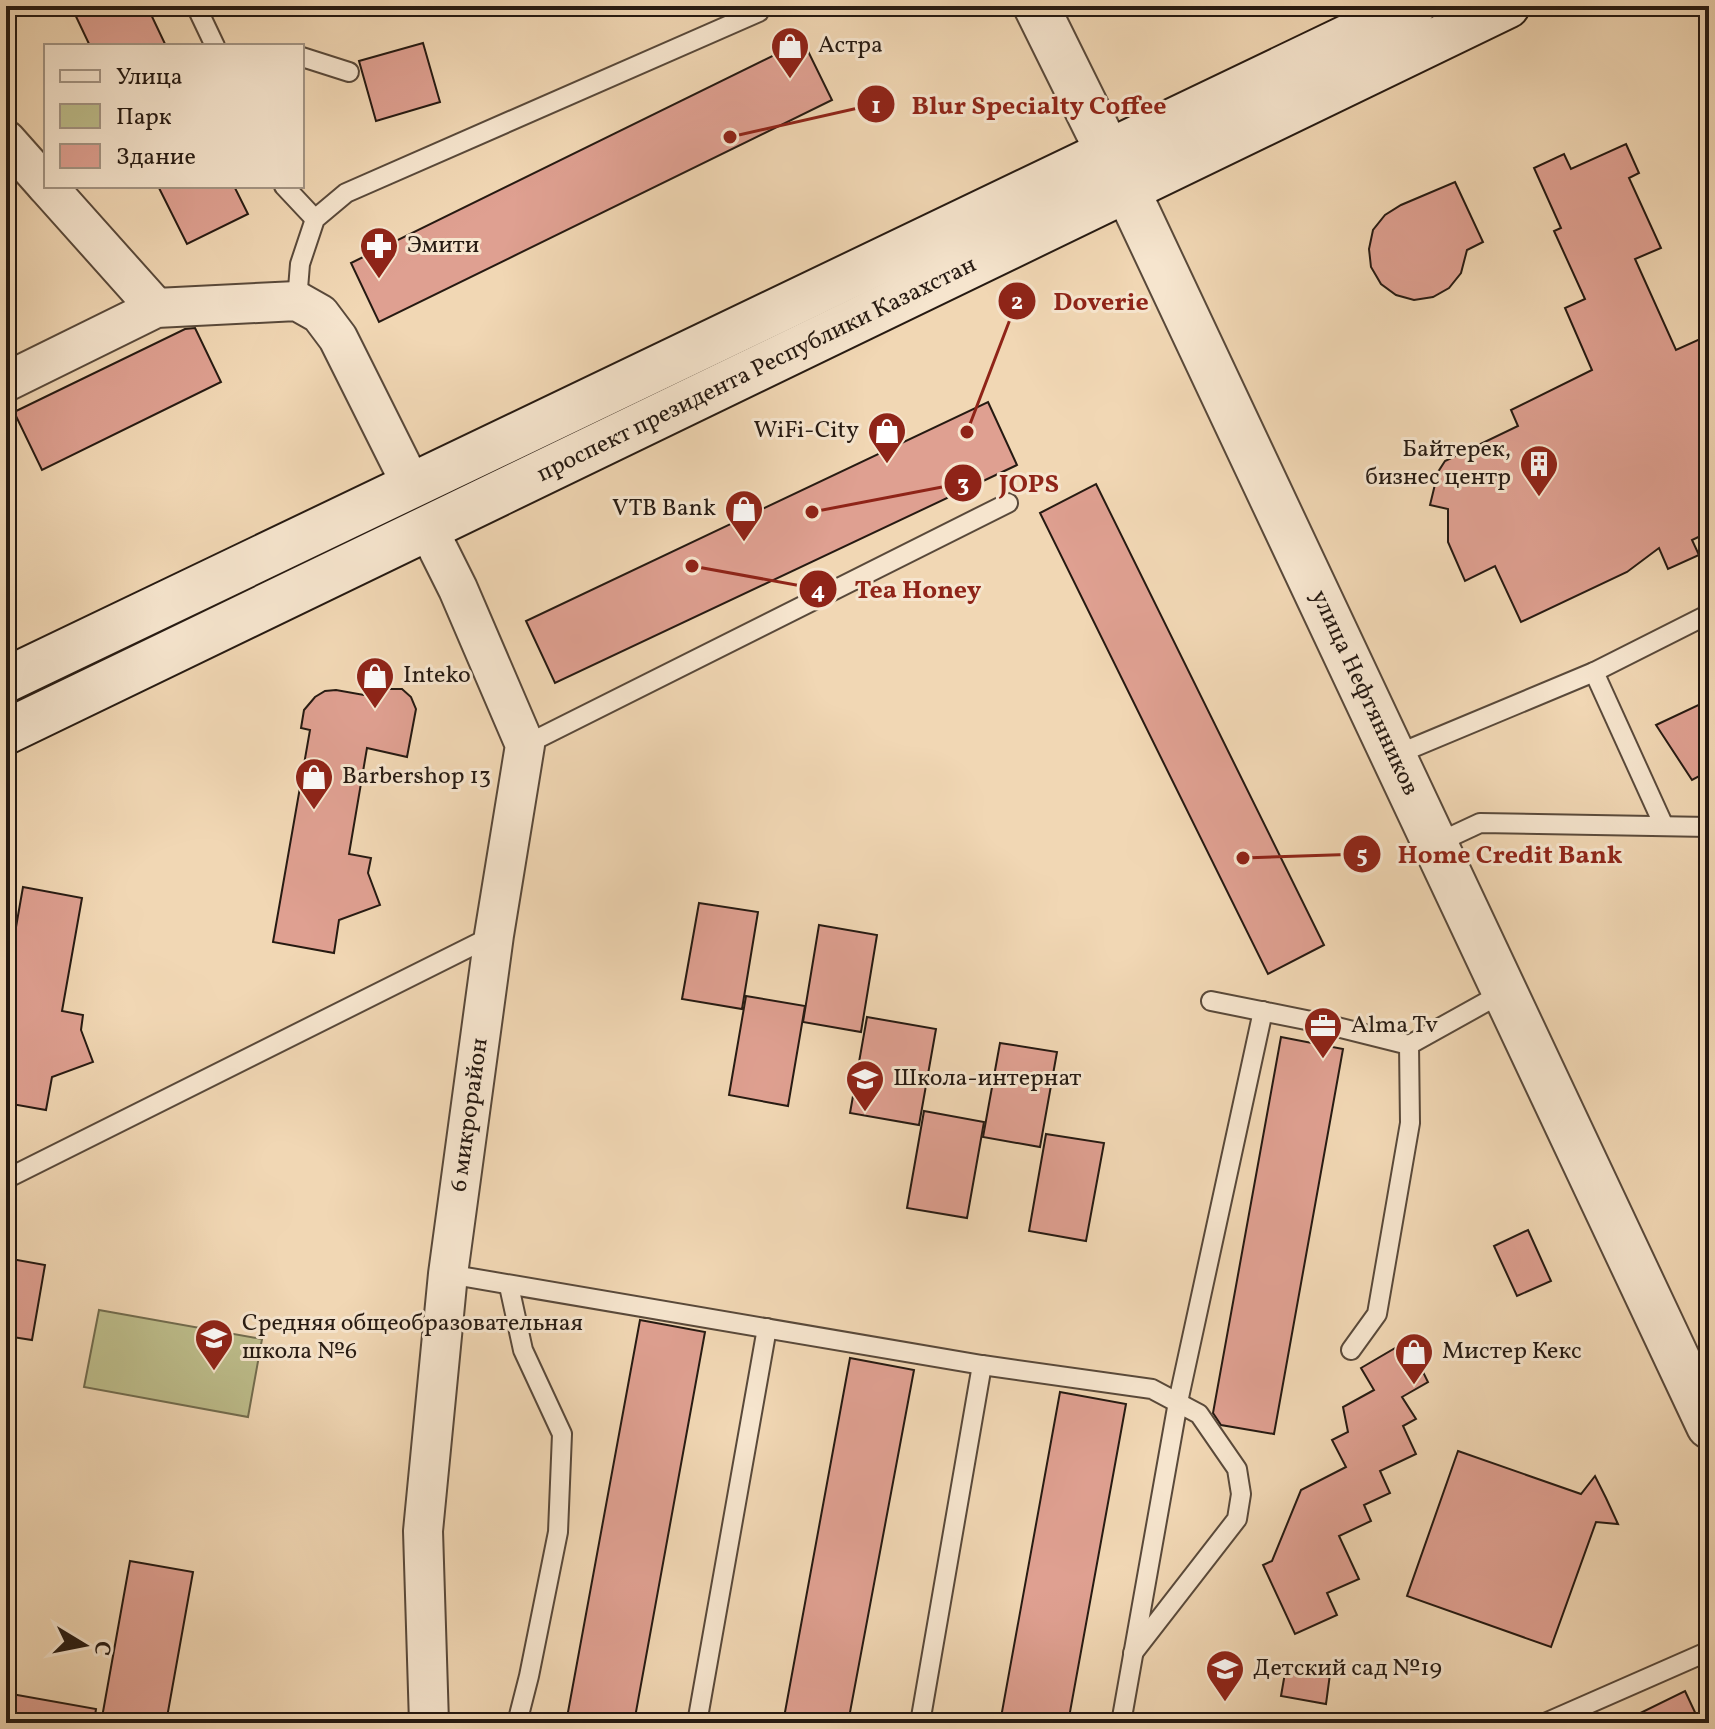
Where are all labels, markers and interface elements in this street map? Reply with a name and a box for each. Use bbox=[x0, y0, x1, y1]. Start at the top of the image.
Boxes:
shop icon: Астра bbox=[769, 25, 811, 80]
place label: Астра bbox=[818, 29, 883, 63]
legend bbox=[44, 44, 304, 188]
text: Улица bbox=[116, 61, 183, 95]
callout: Blur Specialty Coffee bbox=[856, 79, 1183, 129]
text: Blur Specialty Coffee bbox=[912, 89, 1166, 125]
text: 1 bbox=[871, 90, 881, 124]
text: Парк bbox=[116, 101, 172, 135]
text: Здание bbox=[116, 141, 196, 175]
pharmacy icon: Эмити bbox=[358, 225, 400, 280]
place label: Эмити bbox=[407, 229, 479, 263]
street label: проспект президента Республики Казахстан bbox=[531, 248, 983, 492]
callout: Doverie bbox=[997, 276, 1164, 326]
text: Doverie bbox=[1053, 285, 1149, 321]
text: 2 bbox=[1011, 286, 1023, 320]
shop icon: WiFi-City bbox=[866, 410, 908, 465]
place label: WiFi-City bbox=[754, 414, 859, 448]
place label: Байтерек, бизнес центр bbox=[1365, 433, 1511, 495]
building icon: Байтерек, бизнес центр bbox=[1518, 443, 1560, 498]
callout: JOPS bbox=[943, 458, 1075, 508]
text: JOPS bbox=[998, 467, 1059, 503]
text: 3 bbox=[957, 468, 969, 502]
shop icon: VTB Bank bbox=[723, 488, 765, 543]
place label: VTB Bank bbox=[612, 492, 716, 526]
callout: Tea Honey bbox=[798, 564, 997, 614]
text: Tea Honey bbox=[855, 573, 982, 609]
text: 4 bbox=[811, 575, 825, 609]
street label: улица Нефтянников bbox=[1301, 585, 1427, 801]
shop icon: Inteko bbox=[354, 655, 396, 710]
place label: Inteko bbox=[403, 659, 471, 693]
shop icon: Barbershop 13 bbox=[293, 756, 335, 811]
place label: Barbershop 13 bbox=[342, 760, 491, 794]
callout: Home Credit Bank bbox=[1342, 829, 1639, 879]
text: Home Credit Bank bbox=[1397, 838, 1623, 874]
text: 5 bbox=[1356, 839, 1368, 873]
office icon: Alma Tv bbox=[1302, 1005, 1344, 1060]
place label: Alma Tv bbox=[1351, 1009, 1438, 1043]
street label: 6 микрорайон bbox=[442, 1036, 498, 1194]
school or university icon: Школа-интернат bbox=[844, 1058, 886, 1113]
place label: Школа-интернат bbox=[893, 1062, 1081, 1096]
place label: Средняя общеобразовательная школа №6 bbox=[242, 1307, 583, 1369]
school or university icon: Средняя общеобразовательная школа №6 bbox=[193, 1317, 235, 1372]
shop icon: Мистер Кекс bbox=[1393, 1331, 1435, 1386]
place label: Мистер Кекс bbox=[1442, 1335, 1582, 1369]
north arrow bbox=[44, 1605, 124, 1685]
text: С bbox=[85, 1638, 118, 1658]
school or university icon: Детский сад №19 bbox=[1204, 1648, 1246, 1703]
place label: Детский сад №19 bbox=[1253, 1652, 1442, 1686]

